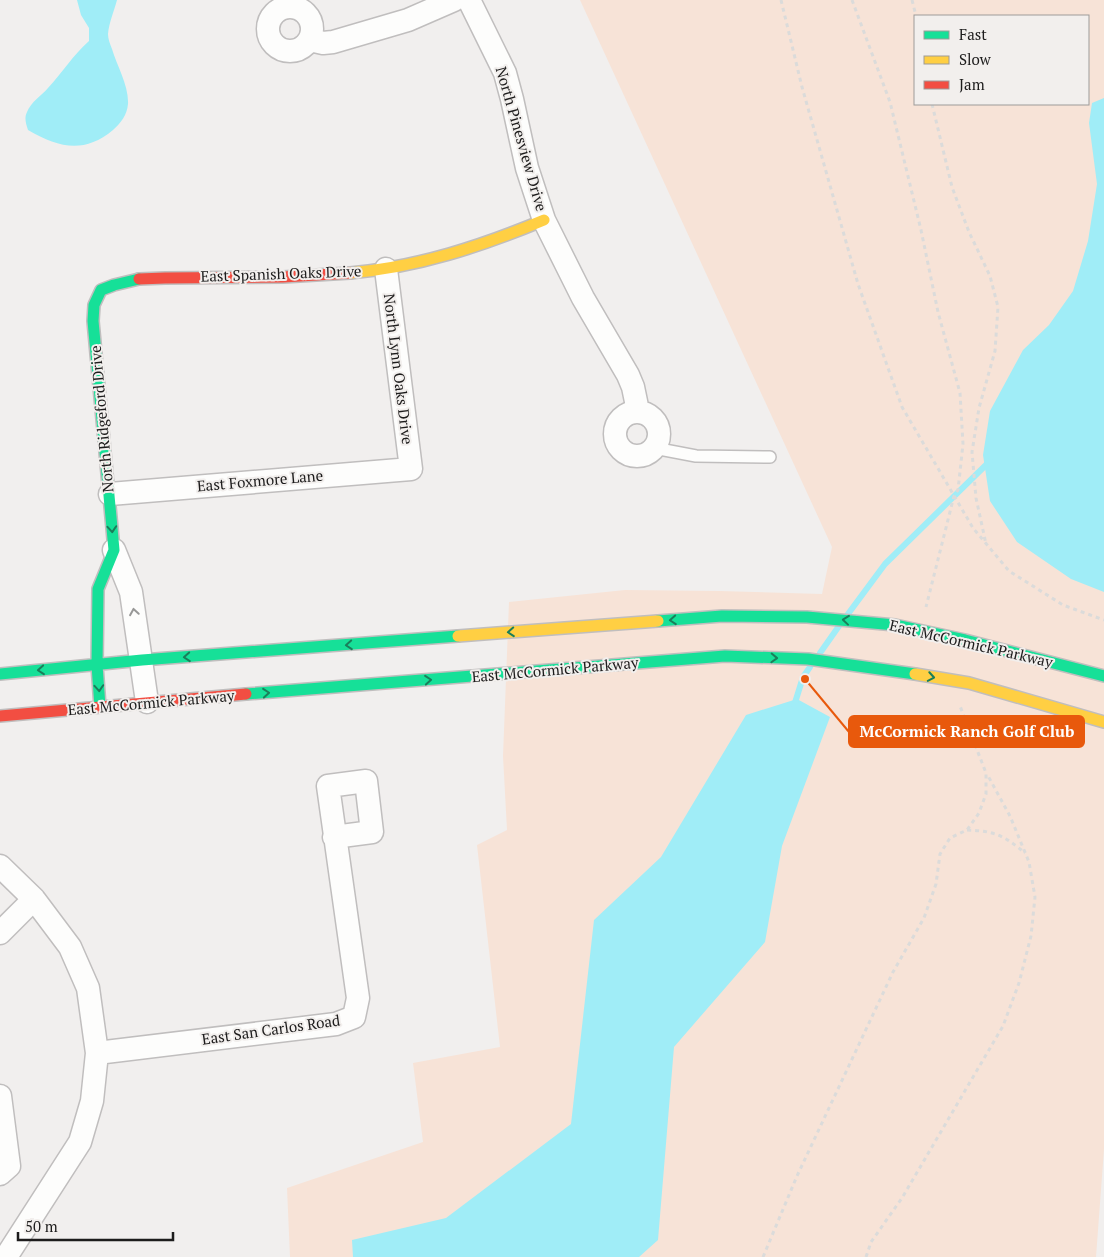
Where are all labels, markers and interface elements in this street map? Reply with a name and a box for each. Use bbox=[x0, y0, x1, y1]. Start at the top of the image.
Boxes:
legend bbox=[914, 15, 1089, 105]
text: Fast bbox=[959, 24, 987, 44]
text: Slow bbox=[959, 49, 992, 69]
street label: North Pinesview Drive bbox=[492, 64, 552, 213]
text: Jam bbox=[959, 74, 985, 94]
street label: East Spanish Oaks Drive bbox=[200, 260, 362, 286]
street label: North Lynn Oaks Drive bbox=[380, 292, 418, 445]
street label: North Ridgeford Drive bbox=[85, 345, 117, 493]
street label: East Foxmore Lane bbox=[196, 465, 324, 495]
one-way arrow bbox=[107, 525, 118, 533]
one-way arrow bbox=[130, 608, 140, 617]
one-way arrow bbox=[669, 614, 677, 625]
street label: East McCormick Parkway bbox=[887, 614, 1055, 672]
one-way arrow bbox=[842, 615, 850, 626]
one-way arrow bbox=[507, 626, 515, 637]
one-way arrow bbox=[345, 639, 353, 650]
one-way arrow bbox=[183, 651, 191, 662]
street label: East McCormick Parkway bbox=[471, 652, 640, 686]
one-way arrow bbox=[770, 653, 778, 663]
one-way arrow bbox=[37, 664, 45, 675]
one-way arrow bbox=[927, 671, 935, 682]
one-way arrow bbox=[424, 675, 432, 686]
one-way arrow bbox=[93, 684, 104, 692]
street label: East McCormick Parkway bbox=[67, 685, 236, 719]
one-way arrow bbox=[262, 688, 270, 699]
callout: McCormick Ranch Golf Club bbox=[849, 716, 1084, 747]
text: McCormick Ranch Golf Club bbox=[860, 720, 1074, 742]
street label: East San Carlos Road bbox=[200, 1009, 341, 1049]
scale bar bbox=[18, 1210, 172, 1242]
text: 50 m bbox=[25, 1216, 58, 1236]

